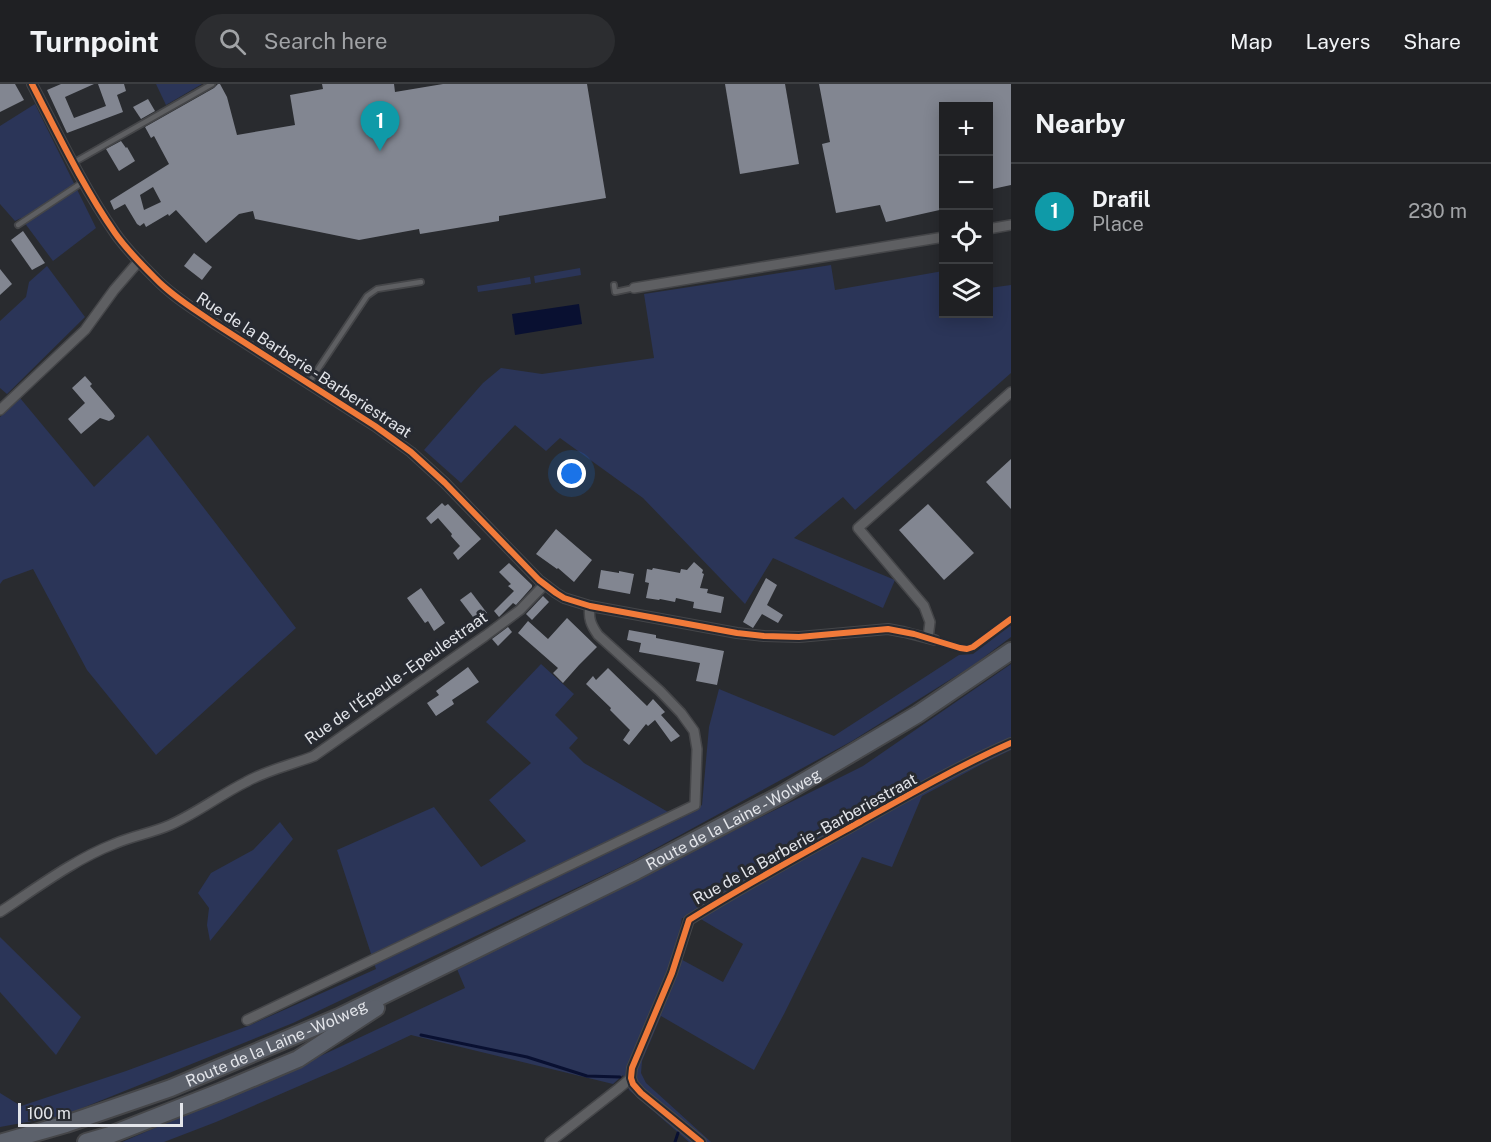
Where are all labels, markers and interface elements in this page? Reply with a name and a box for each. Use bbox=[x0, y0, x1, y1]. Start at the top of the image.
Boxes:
search box bbox=[195, 14, 615, 68]
text: Turnpoint bbox=[30, 25, 159, 58]
icon: search bbox=[216, 25, 249, 58]
text: Search here bbox=[264, 28, 387, 54]
text: Map bbox=[1230, 29, 1273, 54]
text: Layers bbox=[1306, 29, 1370, 54]
text: Share bbox=[1403, 29, 1461, 54]
pin: 1 bbox=[360, 101, 400, 151]
map controls bbox=[939, 102, 993, 318]
button: + bbox=[939, 102, 993, 156]
text: Nearby bbox=[1035, 108, 1125, 139]
button: − bbox=[939, 156, 993, 210]
text: Drafil bbox=[1092, 186, 1151, 212]
text: 1 bbox=[1050, 199, 1059, 223]
text: 230 m bbox=[1408, 199, 1467, 223]
button: locate bbox=[939, 210, 993, 264]
text: Place bbox=[1092, 212, 1144, 236]
button: layers bbox=[939, 264, 993, 318]
street label: Rue de la Barberie - Barberiestraat bbox=[193, 288, 415, 442]
your location bbox=[557, 459, 586, 488]
street label: Rue de l'Épeule - Epeulestraat bbox=[301, 607, 491, 748]
street label: Route de la Laine - Wolweg bbox=[642, 764, 824, 874]
street label: Rue de la Barberie - Barberiestraat bbox=[690, 769, 920, 909]
street label: Route de la Laine - Wolweg bbox=[182, 995, 370, 1090]
scale bar bbox=[18, 1100, 183, 1128]
text: 100 m bbox=[27, 1104, 71, 1123]

